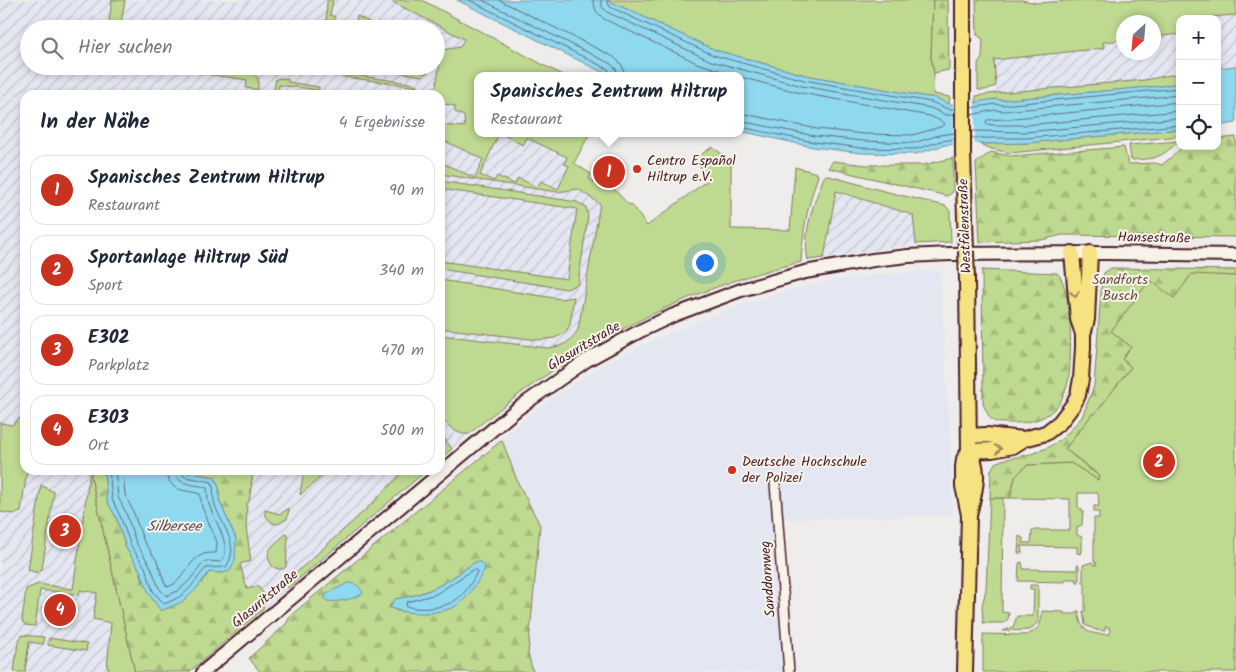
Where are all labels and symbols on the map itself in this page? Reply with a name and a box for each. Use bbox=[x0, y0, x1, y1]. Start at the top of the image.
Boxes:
north arrow bbox=[1116, 15, 1161, 60]
place label: Centro Español Hiltrup e.V. bbox=[647, 150, 736, 188]
pin: 1 bbox=[593, 153, 625, 191]
marker: Centro Español Hiltrup e.V. bbox=[631, 163, 643, 175]
street label: Westfalenstraße bbox=[952, 178, 978, 274]
street label: Hansestraße bbox=[1117, 226, 1191, 250]
your location bbox=[692, 250, 718, 276]
park label: Sandforts Busch bbox=[1092, 269, 1148, 307]
one-way arrow bbox=[1070, 289, 1080, 298]
street label: Glasuritstraße bbox=[543, 315, 625, 376]
pin: 2 bbox=[1143, 443, 1175, 481]
one-way arrow bbox=[993, 444, 1002, 454]
place label: Deutsche Hochschule der Polizei bbox=[742, 451, 867, 489]
marker: Deutsche Hochschule der Polizei bbox=[726, 464, 738, 476]
pin: 3 bbox=[49, 512, 81, 550]
water label: Silbersee bbox=[147, 515, 203, 539]
street label: Sanddornweg bbox=[754, 540, 782, 618]
street label: Glasuritstraße bbox=[227, 564, 304, 634]
pin: 4 bbox=[44, 591, 76, 629]

